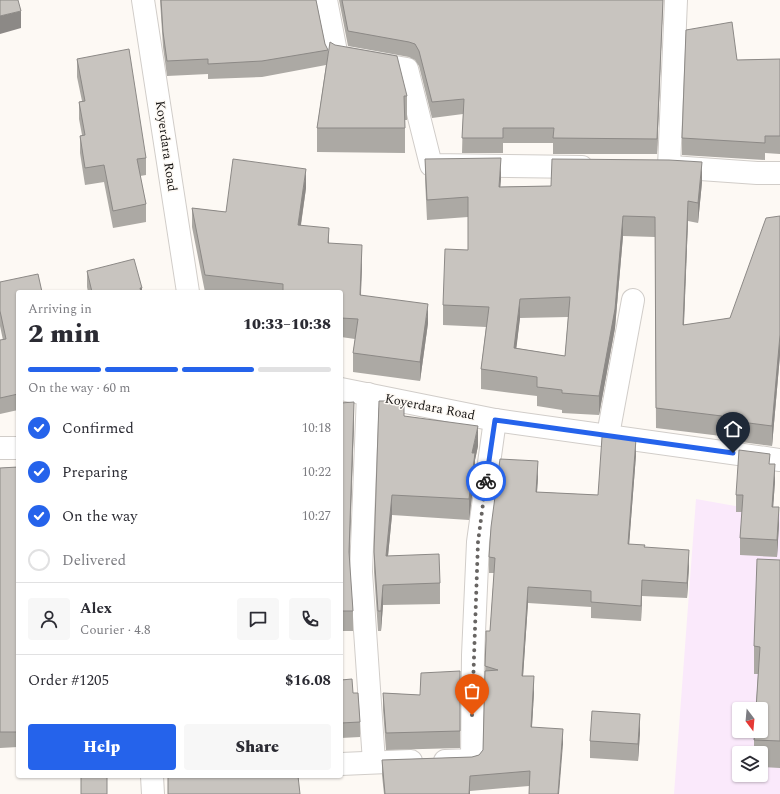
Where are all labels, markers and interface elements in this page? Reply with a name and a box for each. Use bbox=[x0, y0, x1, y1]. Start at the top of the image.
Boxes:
street label: Koyerdara Road bbox=[150, 99, 182, 193]
text: Arriving in bbox=[28, 299, 92, 319]
text: 10:33–10:38 bbox=[243, 313, 331, 336]
text: 2 min bbox=[28, 314, 100, 354]
text: On the way · 60 m bbox=[28, 378, 131, 398]
street label: Koyerdara Road bbox=[383, 388, 477, 426]
pin bbox=[716, 412, 750, 453]
icon: check bbox=[28, 417, 50, 439]
text: Confirmed bbox=[62, 417, 134, 440]
text: 10:18 bbox=[302, 418, 331, 438]
icon: home bbox=[722, 418, 744, 440]
icon: check bbox=[28, 461, 50, 483]
text: Preparing bbox=[62, 461, 128, 484]
courier bbox=[466, 461, 506, 501]
text: 10:22 bbox=[302, 462, 331, 482]
icon: bike bbox=[475, 470, 497, 492]
icon: check bbox=[28, 505, 50, 527]
text: On the way bbox=[62, 505, 137, 528]
text: 10:27 bbox=[302, 506, 331, 526]
text: Delivered bbox=[62, 549, 126, 572]
text: Alex bbox=[80, 597, 112, 620]
button: person bbox=[28, 598, 70, 640]
button: chat bbox=[237, 598, 279, 640]
button: phone bbox=[289, 598, 331, 640]
text: Courier · 4.8 bbox=[80, 620, 150, 640]
text: Order #1205 bbox=[28, 669, 109, 692]
text: $16.08 bbox=[285, 669, 331, 692]
pin bbox=[455, 674, 489, 715]
icon: bag bbox=[461, 680, 483, 702]
north arrow bbox=[732, 702, 768, 738]
map controls bbox=[732, 702, 768, 782]
button: Help bbox=[28, 724, 176, 770]
button: Share bbox=[184, 724, 331, 770]
button: layers bbox=[732, 746, 768, 782]

